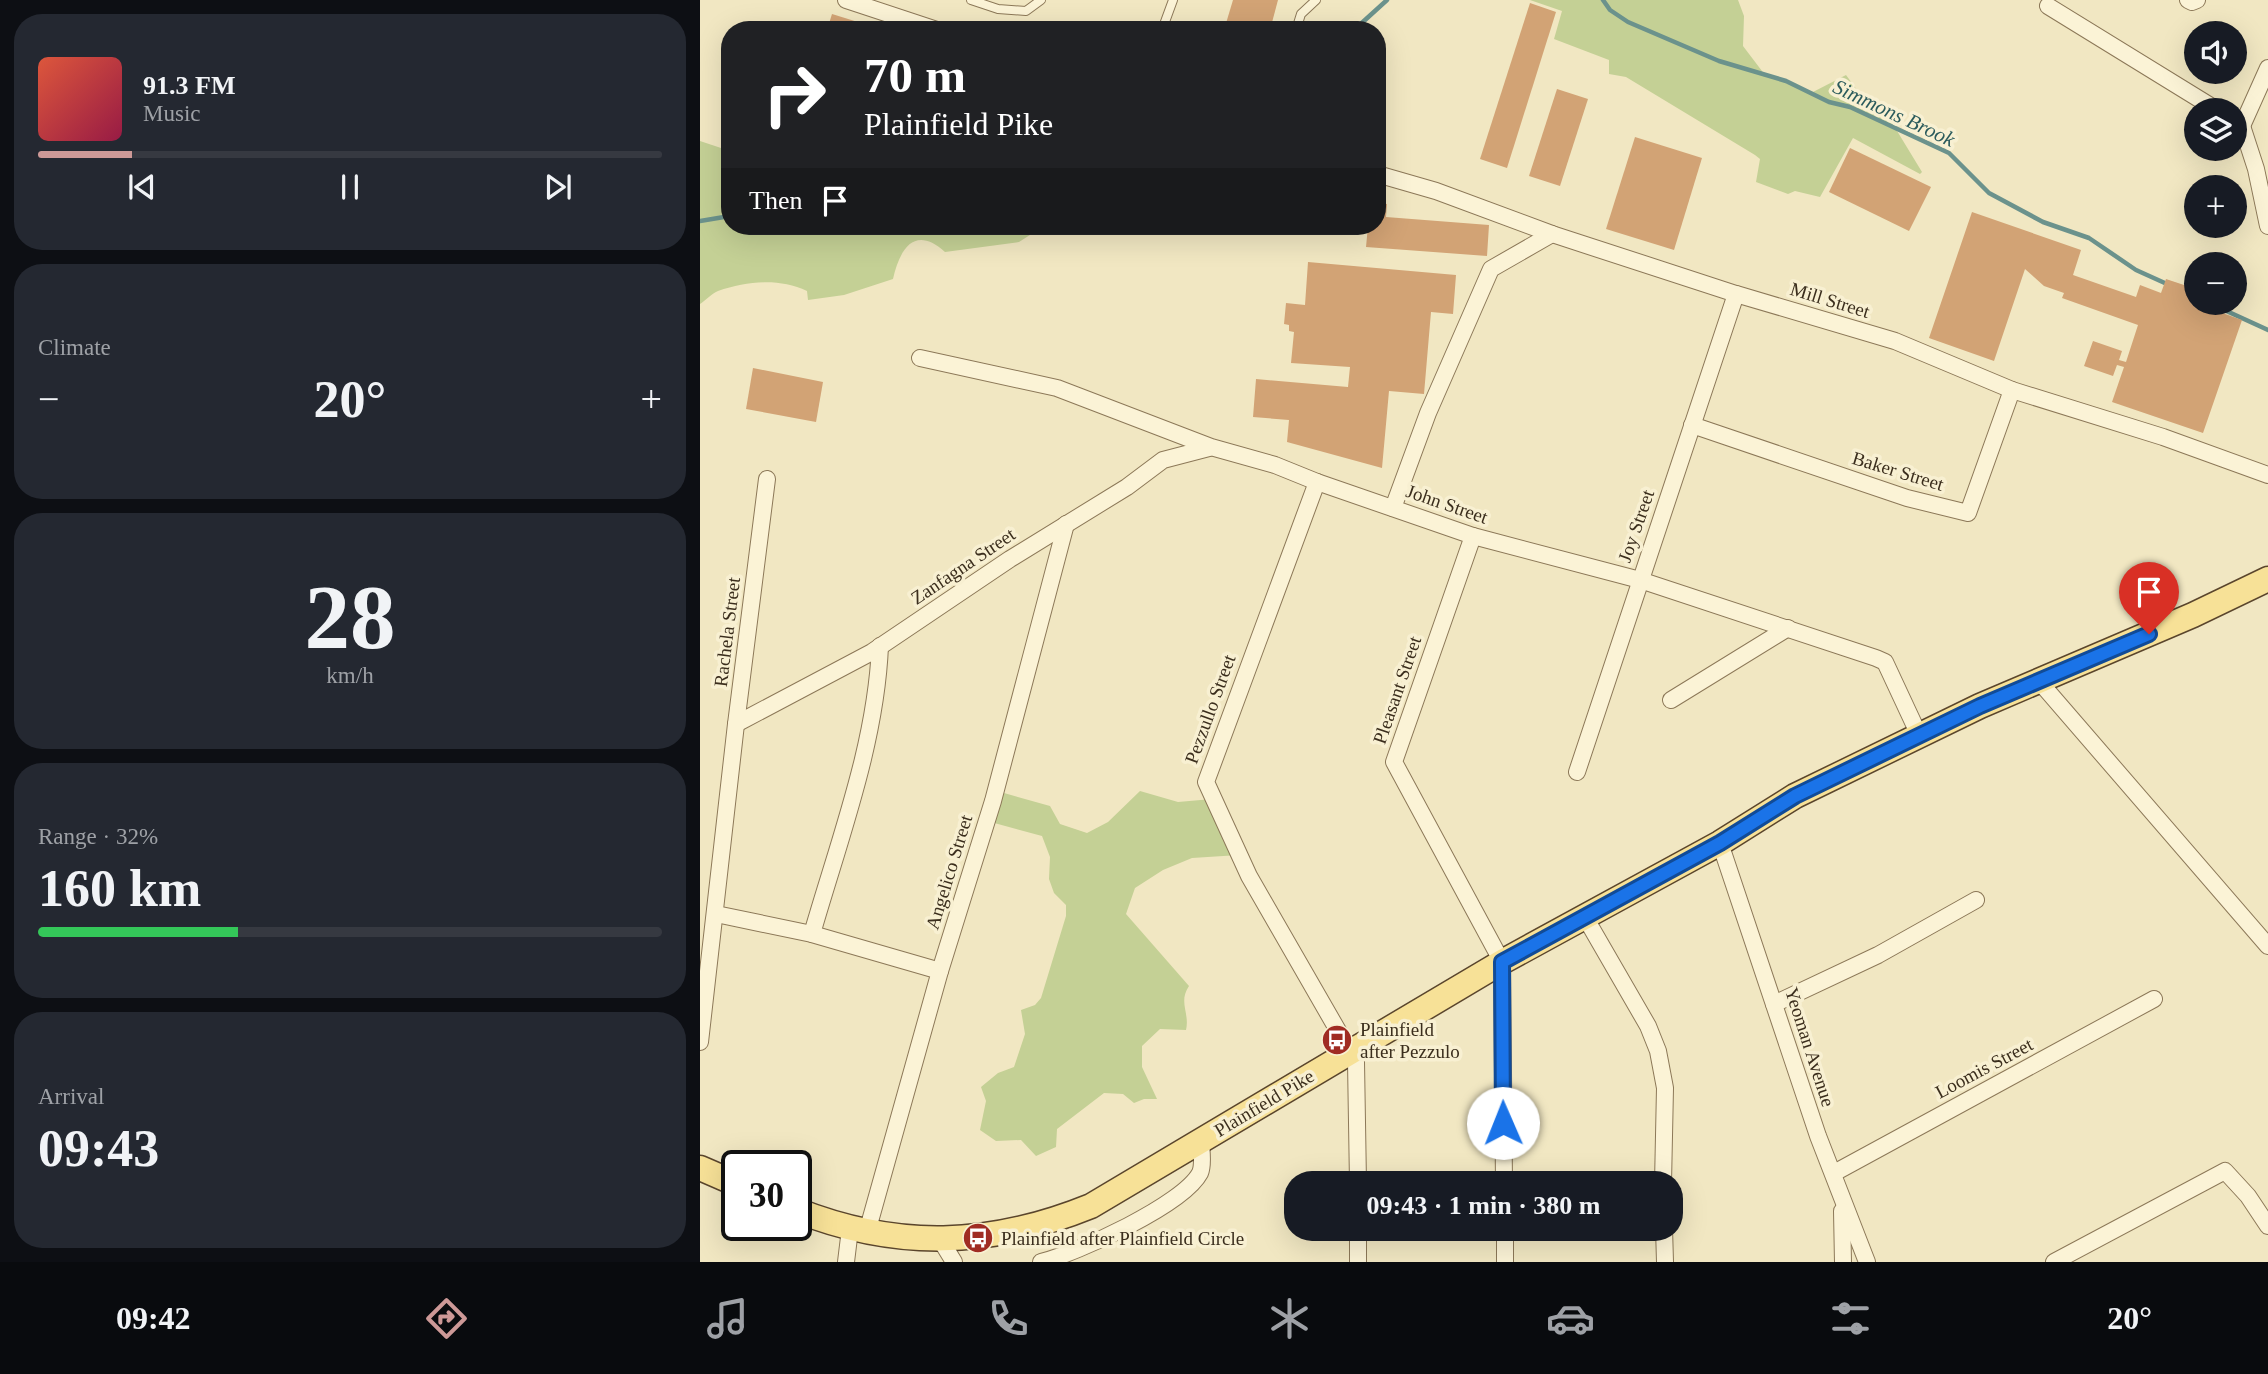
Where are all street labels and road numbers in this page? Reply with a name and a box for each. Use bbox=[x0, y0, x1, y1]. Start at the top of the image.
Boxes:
street label: Mill Street bbox=[1788, 278, 1873, 322]
street label: Baker Street bbox=[1850, 447, 1947, 495]
street label: John Street bbox=[1403, 480, 1491, 528]
street label: Joy Street bbox=[1614, 486, 1658, 565]
street label: Zanfagna Street bbox=[907, 523, 1020, 608]
street label: Rachela Street bbox=[710, 575, 744, 688]
street label: Pleasant Street bbox=[1369, 633, 1425, 747]
street label: Pezzullo Street bbox=[1181, 651, 1240, 766]
street label: Angelico Street bbox=[922, 811, 977, 932]
street label: Yeoman Avenue bbox=[1781, 985, 1839, 1109]
street label: Loomis Street bbox=[1932, 1033, 2037, 1102]
street label: Plainfield Pike bbox=[1210, 1065, 1318, 1141]

